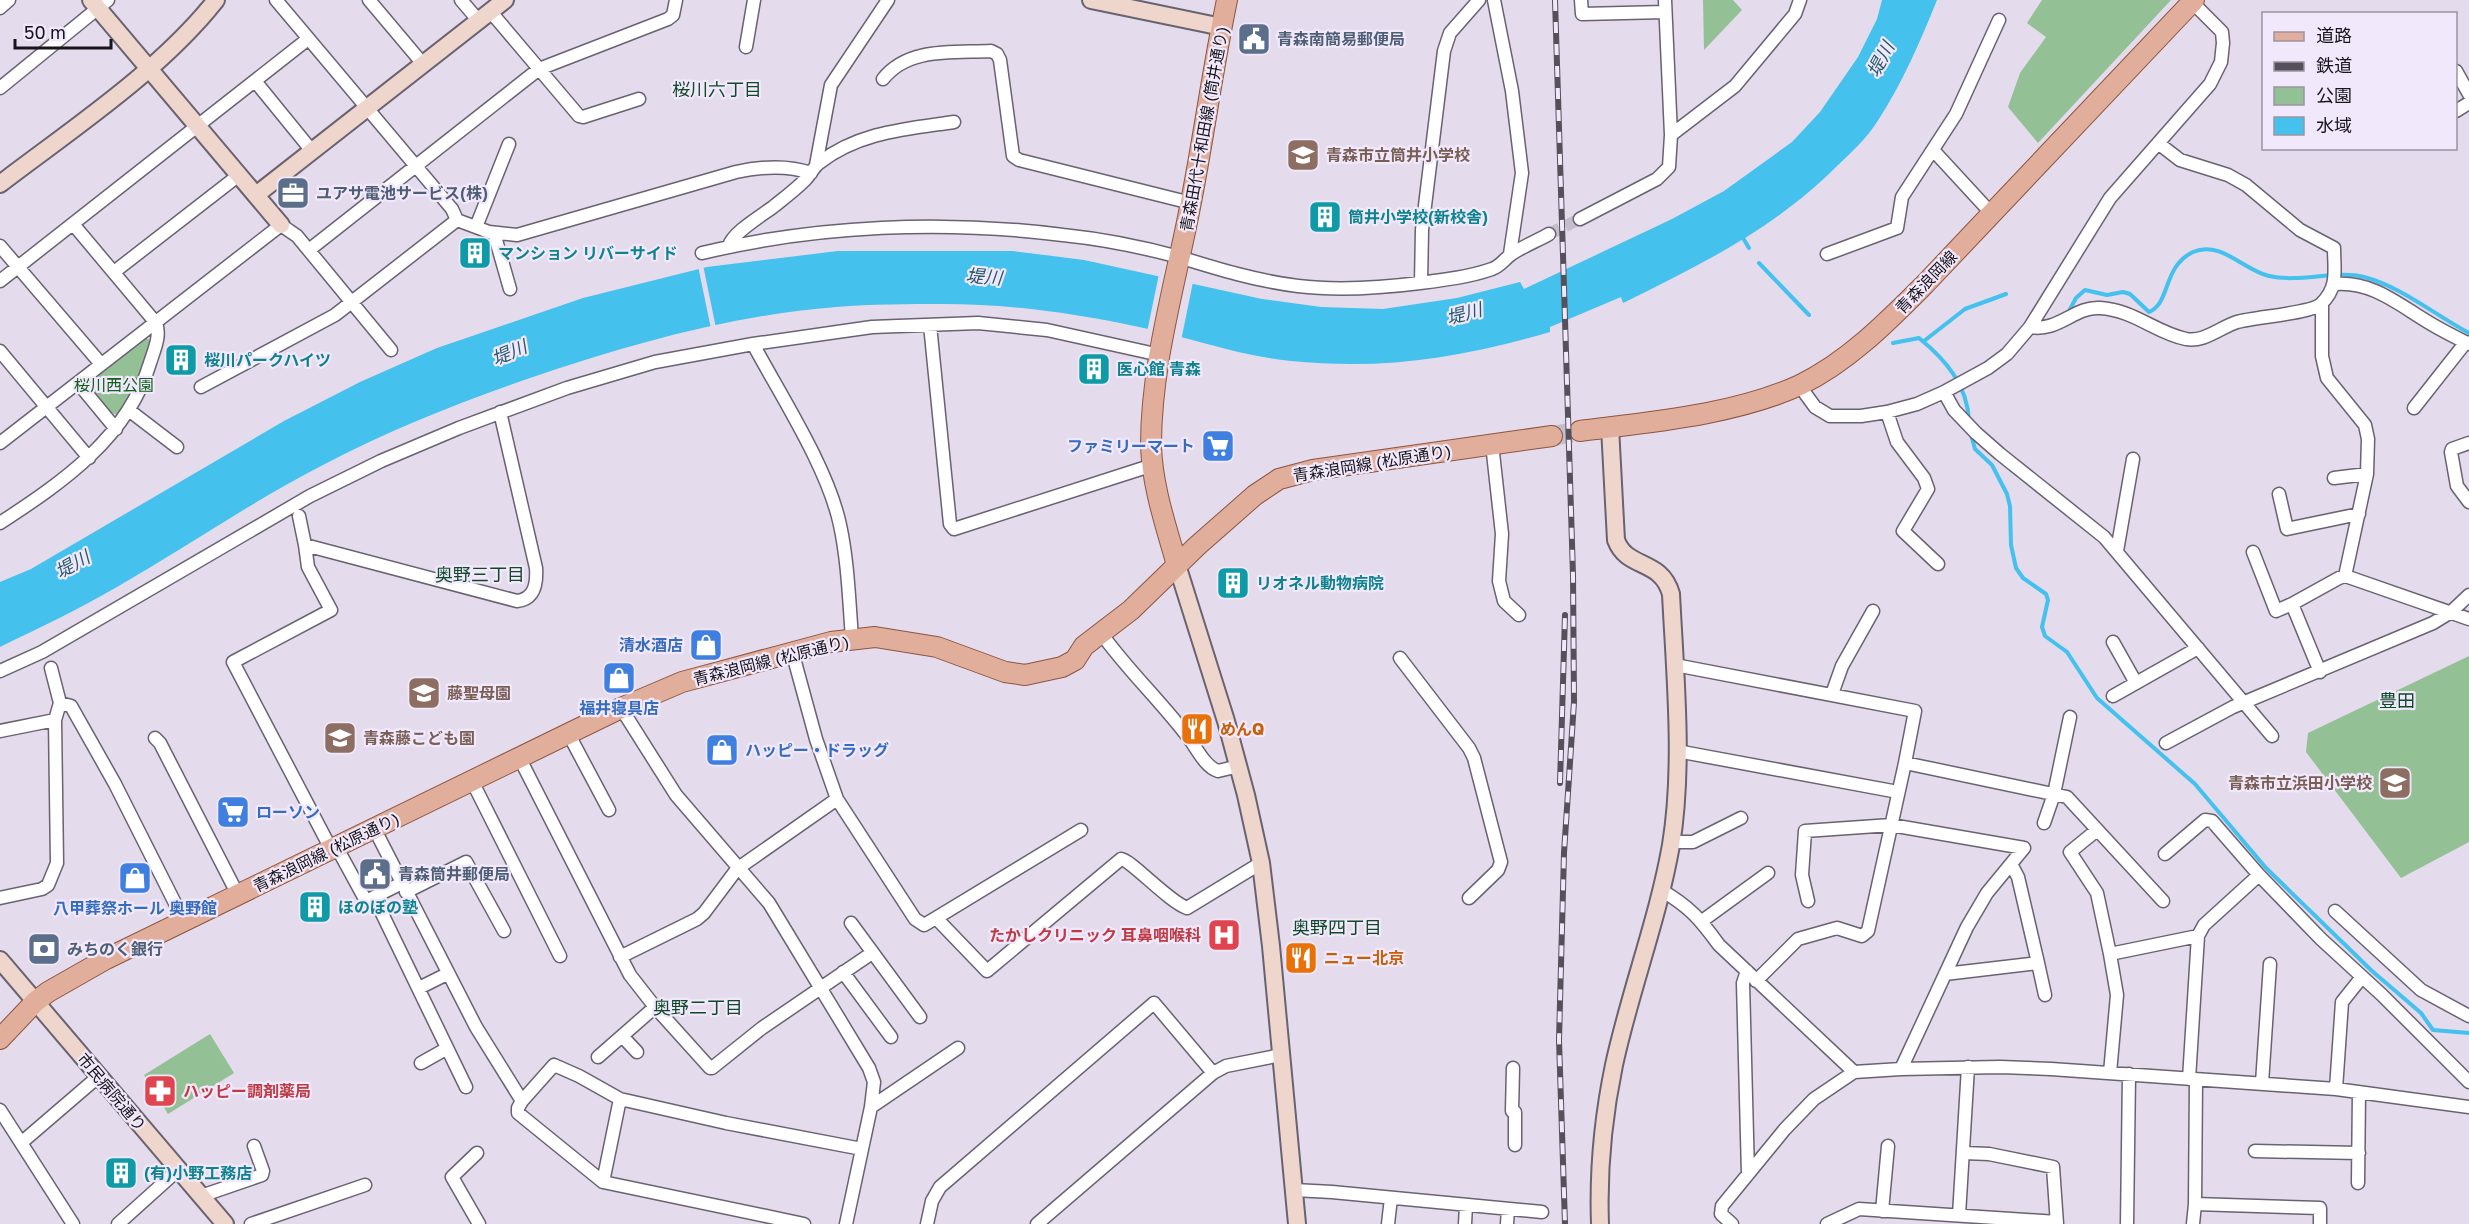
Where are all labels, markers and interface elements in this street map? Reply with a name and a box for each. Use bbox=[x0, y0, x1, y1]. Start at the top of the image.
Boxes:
scale bar bbox=[15, 12, 111, 50]
legend bbox=[2262, 12, 2457, 150]
text: 50 m bbox=[24, 21, 66, 43]
public building icon: 青森南簡易郵便局 bbox=[1236, 21, 1272, 57]
text: 道路 bbox=[2316, 24, 2352, 46]
street label: 青森田代十和田線 (筒井通り) bbox=[1176, 25, 1232, 233]
place label: 青森南簡易郵便局 bbox=[1277, 29, 1405, 49]
water label: 堤川 bbox=[1862, 36, 1899, 80]
text: 鉄道 bbox=[2316, 54, 2352, 76]
district label: 桜川六丁目 bbox=[672, 78, 762, 100]
text: 公園 bbox=[2316, 84, 2352, 106]
text: 水域 bbox=[2316, 114, 2352, 136]
school or university icon: 青森市立筒井小学校 bbox=[1285, 137, 1321, 173]
place label: 青森市立筒井小学校 bbox=[1326, 145, 1470, 165]
office icon: ユアサ電池サービス(株) bbox=[275, 175, 311, 211]
place label: ユアサ電池サービス(株) bbox=[316, 183, 488, 203]
building icon: 筒井小学校(新校舎) bbox=[1307, 199, 1343, 235]
place label: 筒井小学校(新校舎) bbox=[1348, 207, 1488, 227]
building icon: マンション リバーサイド bbox=[457, 235, 493, 271]
place label: マンション リバーサイド bbox=[498, 243, 678, 263]
street label: 青森浪岡線 bbox=[1891, 246, 1961, 318]
water label: 堤川 bbox=[965, 263, 1005, 289]
water label: 堤川 bbox=[1444, 297, 1486, 328]
water label: 堤川 bbox=[488, 334, 532, 369]
building icon: 桜川パークハイツ bbox=[163, 342, 199, 378]
place label: 桜川パークハイツ bbox=[204, 350, 331, 370]
building icon: 医心館 青森 bbox=[1076, 351, 1112, 387]
place label: 医心館 青森 bbox=[1117, 359, 1201, 379]
park label: 桜川西公園 bbox=[74, 375, 154, 395]
supermarket icon: ファミリーマート bbox=[1200, 428, 1236, 464]
place label: ファミリーマート bbox=[1067, 436, 1195, 456]
street label: 青森浪岡線 (松原通り) bbox=[1291, 441, 1453, 485]
water label: 堤川 bbox=[51, 545, 95, 582]
district label: 奥野三丁目 bbox=[435, 563, 525, 585]
building icon: リオネル動物病院 bbox=[1215, 565, 1251, 601]
place label: リオネル動物病院 bbox=[1256, 573, 1384, 593]
shop icon: 清水酒店 bbox=[688, 627, 724, 663]
street label: 青森浪岡線 (松原通り) bbox=[691, 631, 851, 689]
place label: 清水酒店 bbox=[619, 635, 683, 655]
shop icon: 福井寝具店 bbox=[601, 660, 637, 696]
school or university icon: 藤聖母園 bbox=[406, 675, 442, 711]
place label: 藤聖母園 bbox=[447, 683, 511, 703]
district label: 豊田 bbox=[2379, 689, 2415, 711]
place label: 福井寝具店 bbox=[579, 698, 659, 718]
restaurant icon: めんQ bbox=[1179, 711, 1215, 747]
place label: めんQ bbox=[1220, 719, 1264, 739]
school or university icon: 青森藤こども園 bbox=[322, 720, 358, 756]
place label: 青森藤こども園 bbox=[363, 728, 475, 748]
shop icon: ハッピー・ドラッグ bbox=[704, 732, 740, 768]
place label: ハッピー・ドラッグ bbox=[745, 740, 889, 760]
school or university icon: 青森市立浜田小学校 bbox=[2377, 765, 2413, 801]
place label: 青森市立浜田小学校 bbox=[2228, 773, 2372, 793]
supermarket icon: ローソン bbox=[215, 794, 251, 830]
place label: ローソン bbox=[256, 802, 320, 822]
street label: 青森浪岡線 (松原通り) bbox=[250, 808, 402, 896]
public building icon: 青森筒井郵便局 bbox=[357, 856, 393, 892]
shop icon: 八甲葬祭ホール 奥野館 bbox=[117, 860, 153, 896]
place label: 青森筒井郵便局 bbox=[398, 864, 510, 884]
building icon: ほのぼの塾 bbox=[297, 889, 333, 925]
place label: ほのぼの塾 bbox=[338, 897, 418, 917]
place label: 八甲葬祭ホール 奥野館 bbox=[53, 898, 217, 918]
district label: 奥野四丁目 bbox=[1292, 916, 1382, 938]
hospital icon: たかしクリニック 耳鼻咽喉科 bbox=[1206, 917, 1242, 953]
place label: たかしクリニック 耳鼻咽喉科 bbox=[989, 925, 1201, 945]
bank icon: みちのく銀行 bbox=[26, 931, 62, 967]
place label: みちのく銀行 bbox=[67, 939, 163, 959]
restaurant icon: ニュー北京 bbox=[1283, 940, 1319, 976]
place label: ニュー北京 bbox=[1324, 948, 1404, 968]
district label: 奥野二丁目 bbox=[653, 996, 743, 1018]
street label: 市民病院通り bbox=[73, 1049, 151, 1135]
pharmacy icon: ハッピー調剤薬局 bbox=[142, 1073, 178, 1109]
place label: ハッピー調剤薬局 bbox=[183, 1081, 311, 1101]
building icon: (有)小野工務店 bbox=[103, 1155, 139, 1191]
place label: (有)小野工務店 bbox=[144, 1163, 252, 1183]

